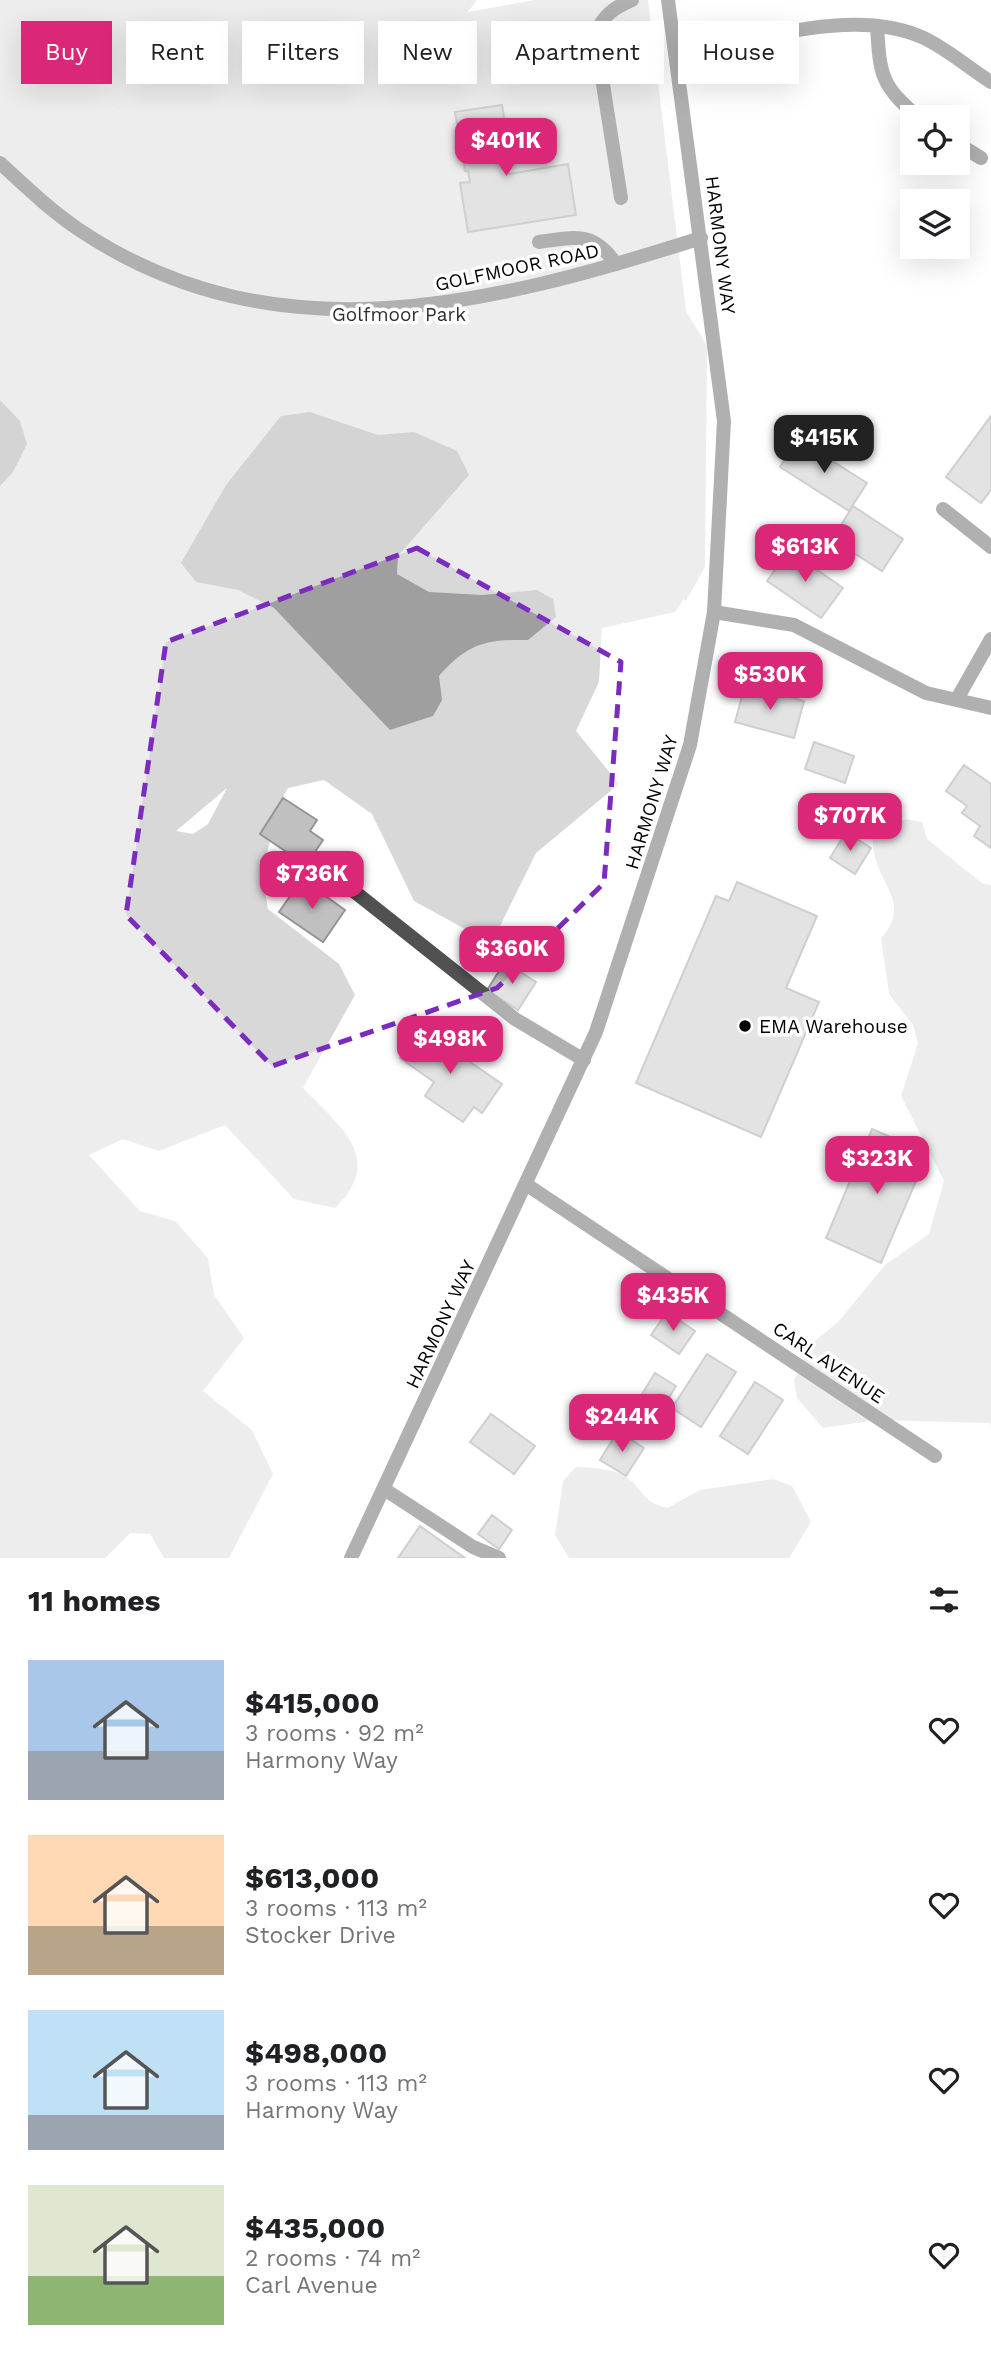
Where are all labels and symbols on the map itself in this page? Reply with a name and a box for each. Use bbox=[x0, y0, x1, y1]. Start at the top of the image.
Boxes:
pin: $401K bbox=[457, 118, 555, 178]
street label: HARMONY WAY bbox=[701, 175, 740, 316]
street label: GOLFMOOR ROAD bbox=[433, 239, 601, 296]
park label: Golfmoor Park bbox=[332, 303, 466, 326]
pin: $415K bbox=[775, 416, 873, 475]
pin: $613K bbox=[756, 524, 854, 584]
pin: $530K bbox=[721, 652, 819, 712]
street label: HARMONY WAY bbox=[620, 732, 683, 872]
pin: $707K bbox=[801, 794, 899, 853]
pin: $736K bbox=[263, 852, 361, 911]
pin: $360K bbox=[463, 926, 561, 986]
place label: EMA Warehouse bbox=[759, 1015, 908, 1038]
pin: $498K bbox=[401, 1016, 499, 1076]
marker: EMA Warehouse bbox=[737, 1018, 753, 1034]
pin: $323K bbox=[828, 1136, 926, 1196]
street label: HARMONY WAY bbox=[401, 1256, 480, 1392]
pin: $435K bbox=[624, 1274, 722, 1333]
street label: CARL AVENUE bbox=[768, 1316, 889, 1408]
pin: $244K bbox=[573, 1394, 671, 1454]

